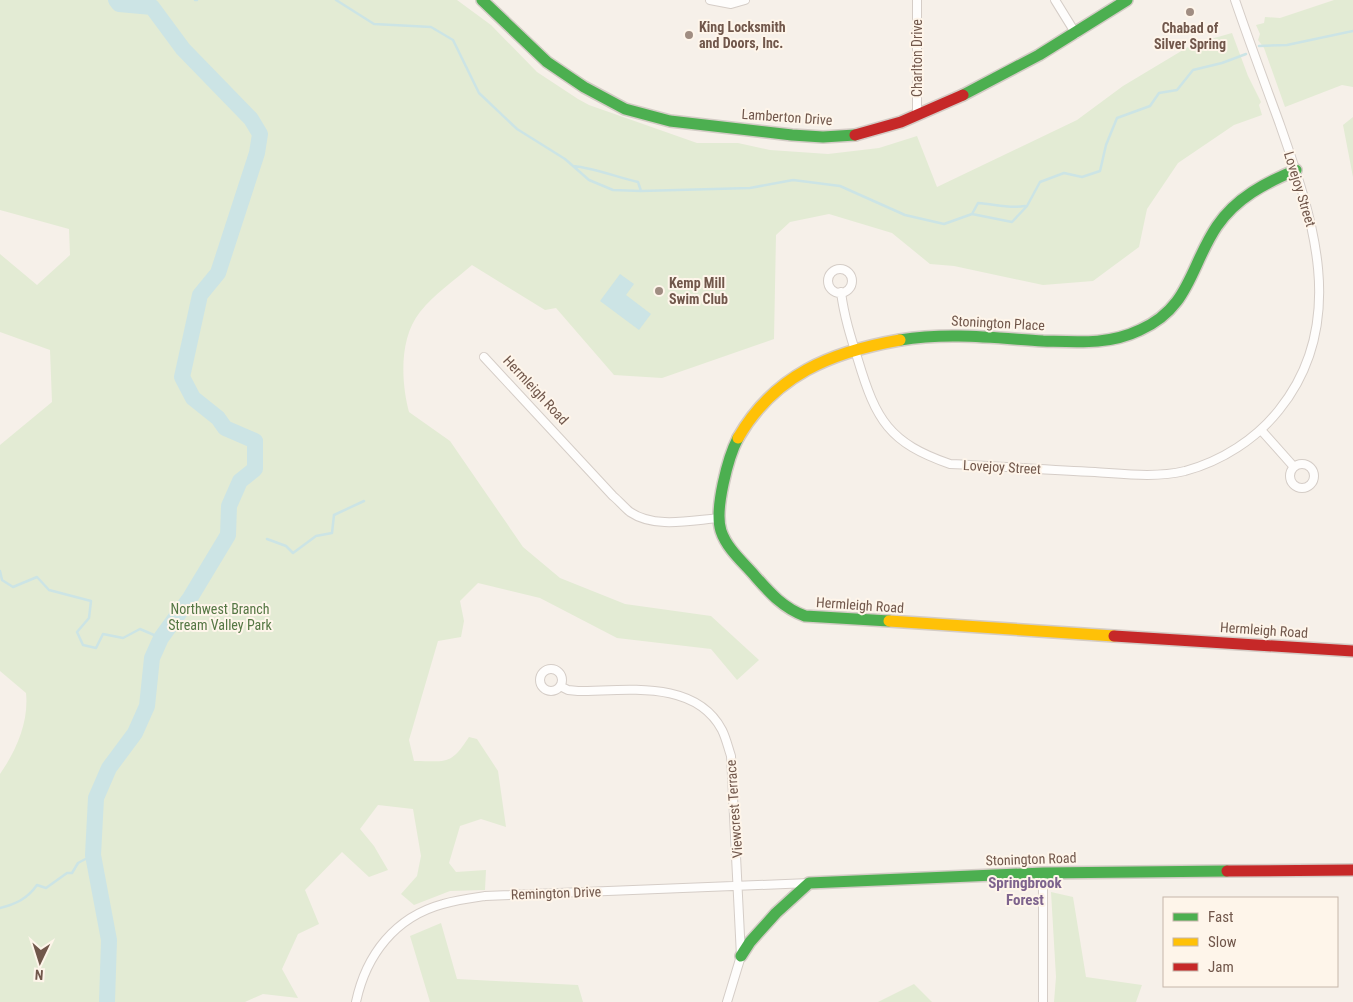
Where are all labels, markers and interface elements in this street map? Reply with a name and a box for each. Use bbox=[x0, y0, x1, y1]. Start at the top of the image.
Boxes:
marker: Chabad of Silver Spring bbox=[1184, 6, 1196, 18]
place label: King Locksmith and Doors, Inc. bbox=[699, 19, 786, 51]
street label: Charlton Drive bbox=[909, 19, 925, 97]
place label: Chabad of Silver Spring bbox=[1154, 20, 1226, 52]
marker: King Locksmith and Doors, Inc. bbox=[683, 29, 695, 41]
street label: Lamberton Drive bbox=[741, 106, 833, 128]
street label: Lovejoy Street bbox=[1281, 149, 1319, 229]
place label: Kemp Mill Swim Club bbox=[669, 275, 728, 307]
marker: Kemp Mill Swim Club bbox=[653, 285, 665, 297]
street label: Stonington Place bbox=[951, 313, 1046, 333]
street label: Hermleigh Road bbox=[500, 352, 572, 428]
street label: Lovejoy Street bbox=[963, 457, 1041, 477]
street label: Hermleigh Road bbox=[816, 594, 904, 616]
park label: Northwest Branch Stream Valley Park bbox=[168, 601, 273, 633]
street label: Hermleigh Road bbox=[1220, 619, 1308, 641]
street label: Viewcrest Terrace bbox=[723, 759, 745, 859]
street label: Stonington Road bbox=[985, 849, 1077, 869]
district label: Springbrook Forest bbox=[988, 874, 1063, 909]
street label: Remington Drive bbox=[511, 883, 602, 903]
legend bbox=[1163, 897, 1338, 987]
text: Fast bbox=[1208, 908, 1233, 926]
text: Slow bbox=[1208, 933, 1237, 951]
north arrow bbox=[15, 937, 65, 987]
text: Jam bbox=[1208, 958, 1234, 976]
text: N bbox=[34, 967, 44, 983]

